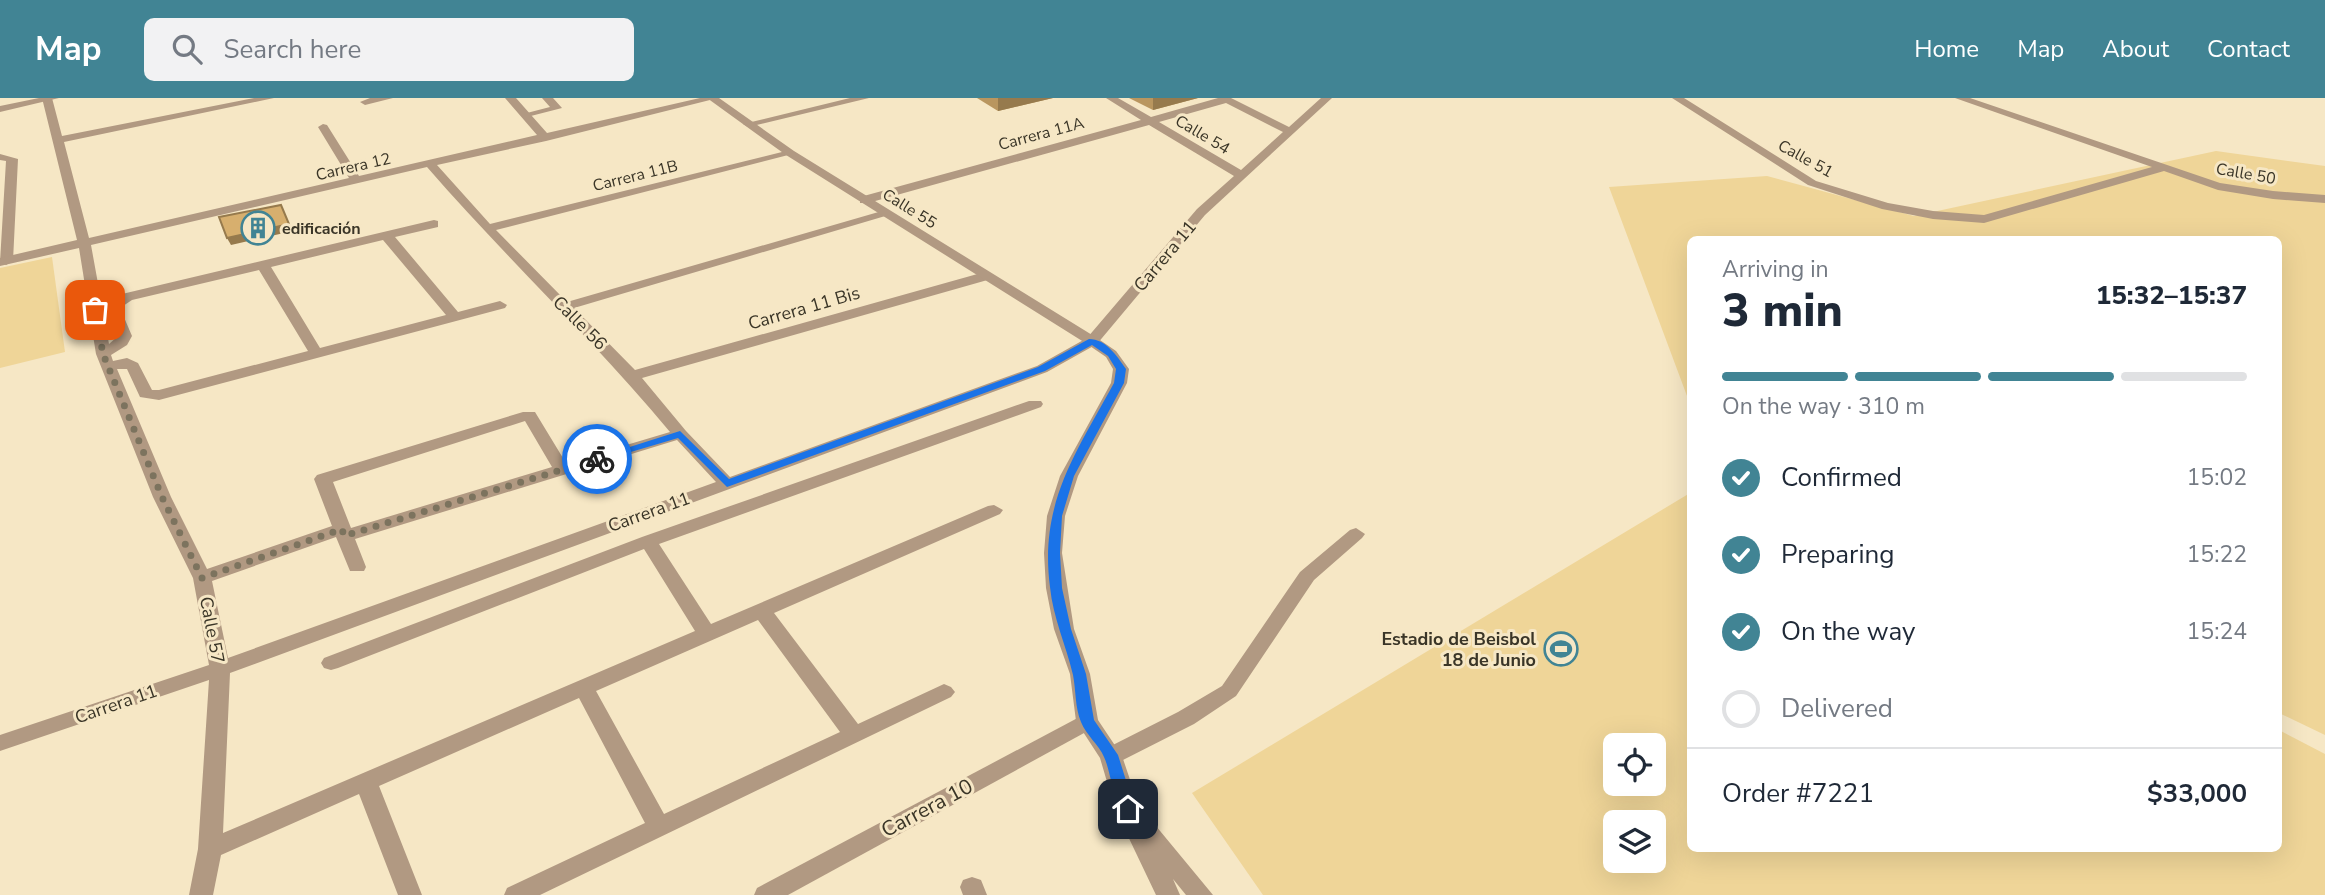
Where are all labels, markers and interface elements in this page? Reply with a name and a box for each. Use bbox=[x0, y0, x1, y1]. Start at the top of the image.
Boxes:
search box bbox=[144, 18, 634, 81]
text: Map bbox=[35, 27, 102, 72]
icon: search bbox=[168, 30, 206, 68]
text: Search here bbox=[224, 32, 361, 67]
text: Home bbox=[1914, 33, 1979, 65]
text: Map bbox=[2017, 33, 2064, 65]
text: About bbox=[2102, 33, 2169, 65]
text: Contact bbox=[2207, 33, 2290, 65]
street label: Calle 54 bbox=[1171, 110, 1234, 160]
street label: Carrera 11A bbox=[996, 112, 1087, 156]
street label: Calle 51 bbox=[1774, 135, 1837, 183]
street label: Carrera 12 bbox=[314, 148, 393, 186]
street label: Carrera 11B bbox=[590, 155, 680, 197]
street label: Calle 50 bbox=[2214, 158, 2277, 190]
street label: Calle 55 bbox=[878, 184, 941, 234]
building icon: edificación bbox=[239, 209, 277, 247]
street label: Carrera 11 bbox=[1128, 215, 1202, 297]
place label: edificación bbox=[282, 218, 361, 240]
text: Arriving in bbox=[1722, 254, 1829, 285]
text: 15:32–15:37 bbox=[2096, 278, 2247, 313]
text: 3 min bbox=[1722, 279, 1843, 342]
pin bbox=[65, 280, 125, 340]
street label: Carrera 11 Bis bbox=[745, 281, 863, 335]
icon: bag bbox=[76, 291, 114, 329]
street label: Calle 56 bbox=[548, 291, 612, 355]
text: On the way · 310 m bbox=[1722, 391, 1925, 422]
courier bbox=[562, 424, 632, 494]
icon: bike bbox=[578, 440, 616, 478]
icon: check bbox=[1722, 459, 1760, 497]
text: Confirmed bbox=[1781, 460, 1902, 495]
text: 15:02 bbox=[2187, 462, 2247, 493]
street label: Carrera 11 bbox=[605, 486, 693, 538]
icon: check bbox=[1722, 536, 1760, 574]
text: Preparing bbox=[1781, 537, 1894, 572]
text: 15:22 bbox=[2187, 539, 2247, 570]
street label: Calle 57 bbox=[194, 594, 230, 666]
icon: check bbox=[1722, 613, 1760, 651]
text: On the way bbox=[1781, 614, 1915, 649]
text: 15:24 bbox=[2187, 616, 2247, 647]
place label: Estadio de Beisbol 18 de Junio bbox=[1381, 627, 1536, 672]
sports icon: Estadio de Beisbol 18 de Junio bbox=[1542, 630, 1580, 668]
street label: Carrera 11 bbox=[72, 679, 160, 729]
text: Delivered bbox=[1781, 691, 1893, 726]
map controls bbox=[1603, 733, 1666, 873]
button: locate bbox=[1603, 733, 1666, 796]
street label: Carrera 10 bbox=[876, 772, 978, 844]
text: Order #7221 bbox=[1722, 776, 1874, 811]
text: $33,000 bbox=[2147, 776, 2247, 811]
pin bbox=[1098, 779, 1158, 839]
icon: home bbox=[1109, 790, 1147, 828]
button: layers bbox=[1603, 810, 1666, 873]

